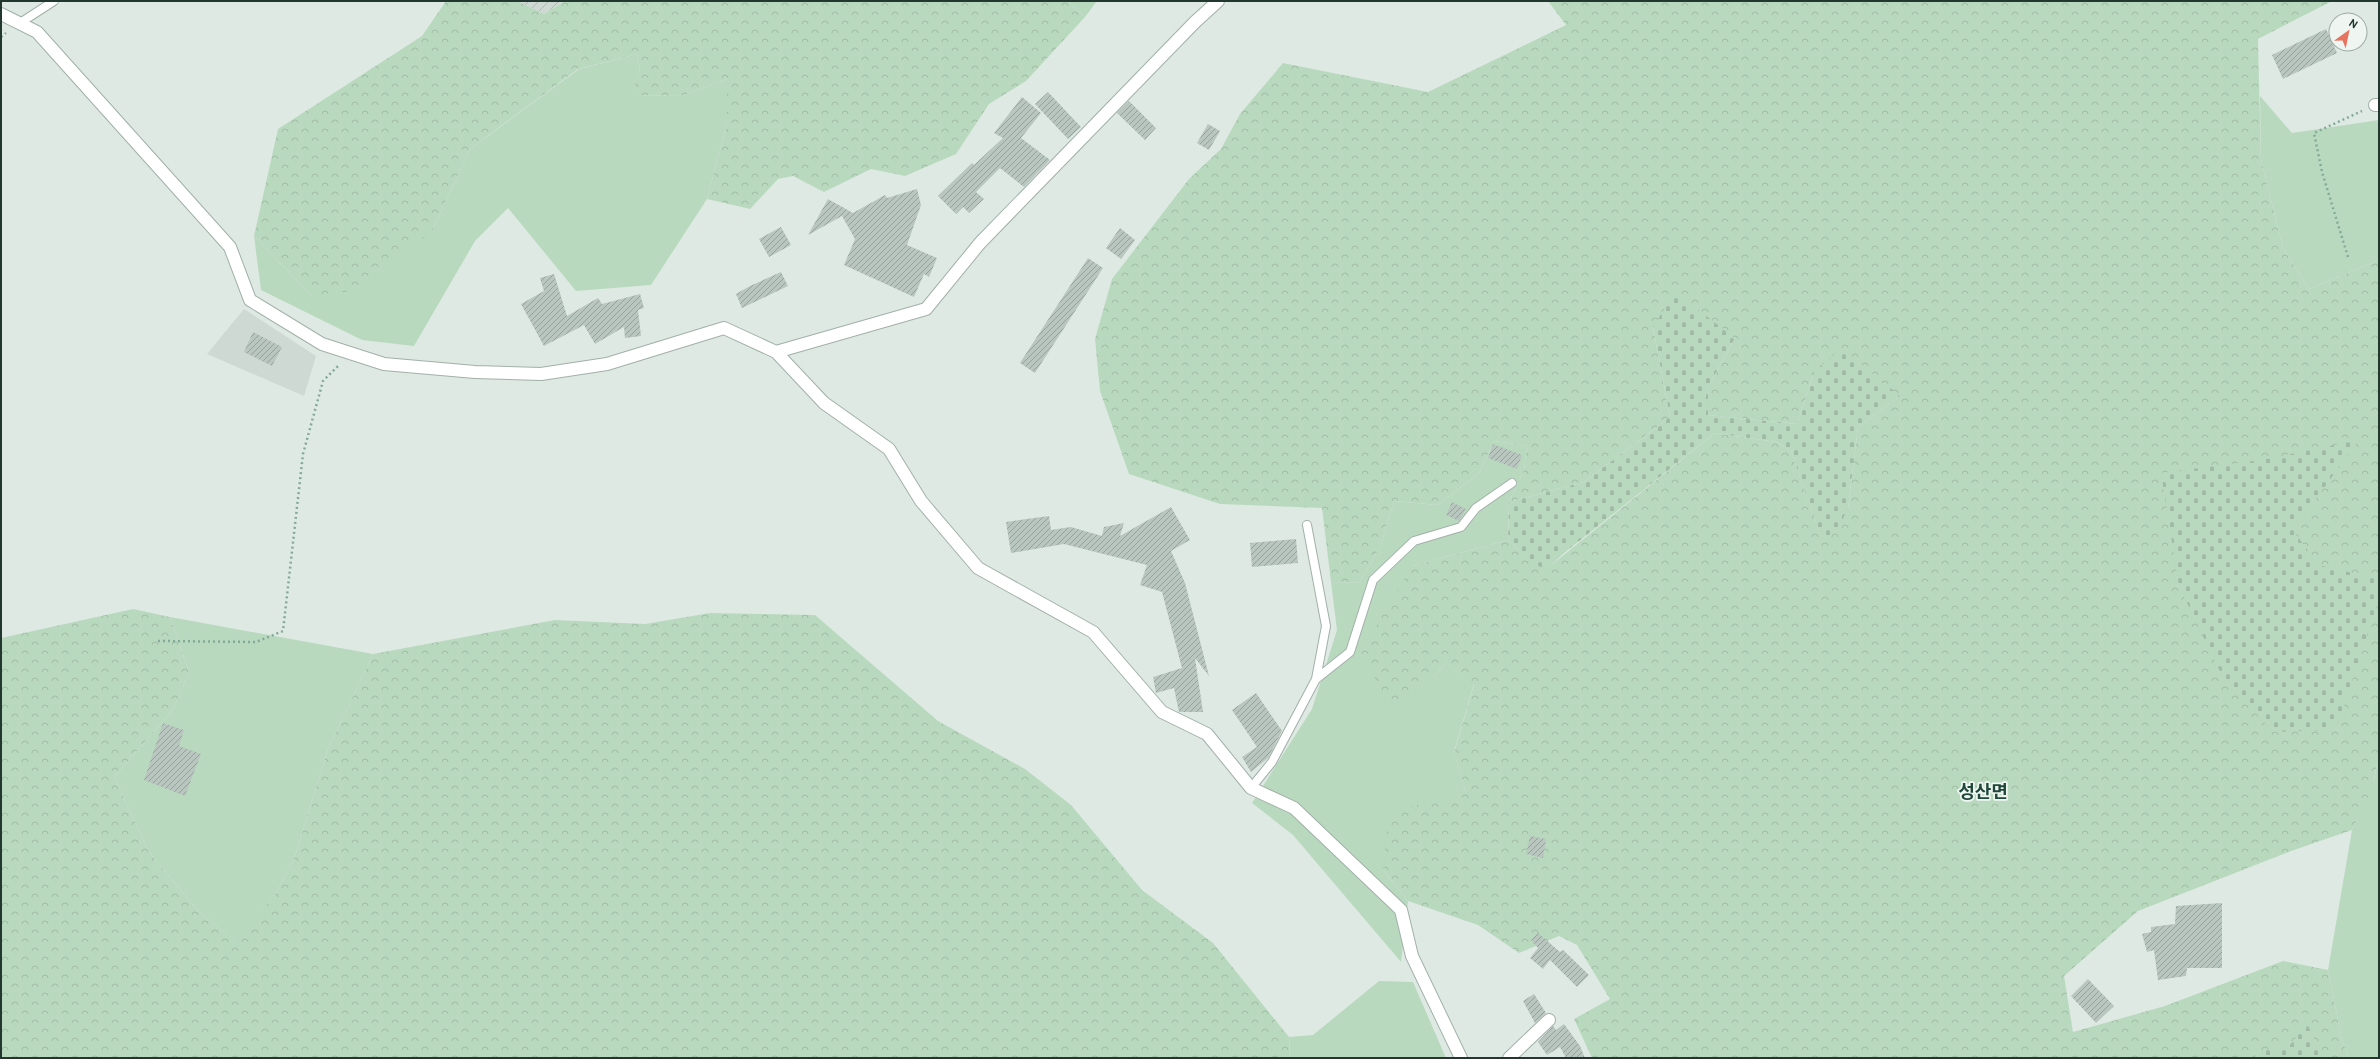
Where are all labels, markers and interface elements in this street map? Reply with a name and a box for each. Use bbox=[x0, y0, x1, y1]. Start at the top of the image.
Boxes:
north arrow bbox=[2328, 12, 2368, 52]
text: N bbox=[2346, 16, 2360, 32]
district label: 성산면 bbox=[1958, 782, 2008, 805]

